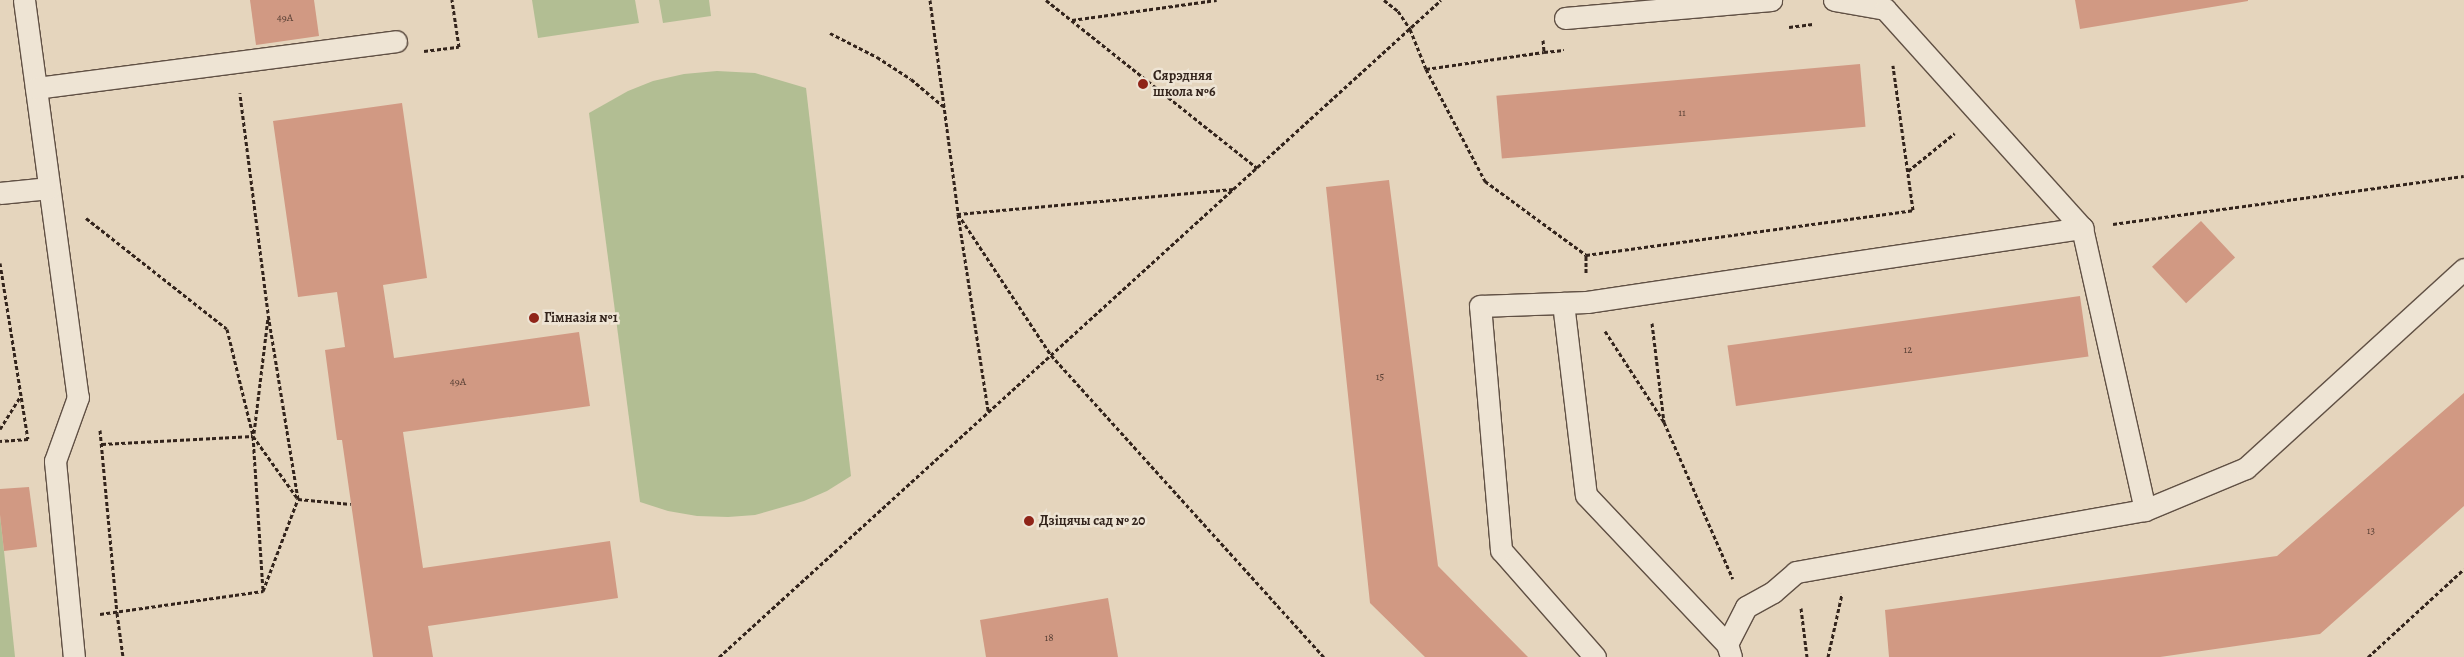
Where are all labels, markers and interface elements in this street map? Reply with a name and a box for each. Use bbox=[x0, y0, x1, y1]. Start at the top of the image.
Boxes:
house number: 49А bbox=[277, 11, 293, 25]
place label: Сярэдняя школа №6 bbox=[1153, 68, 1215, 100]
marker: Сярэдняя школа №6 bbox=[1137, 78, 1149, 90]
house number: 11 bbox=[1678, 106, 1686, 120]
place label: Гімназія №1 bbox=[544, 310, 618, 326]
marker: Гімназія №1 bbox=[528, 312, 540, 324]
house number: 12 bbox=[1904, 343, 1912, 357]
house number: 15 bbox=[1376, 370, 1384, 384]
house number: 49А bbox=[450, 375, 466, 389]
place label: Дзіцячы сад № 20 bbox=[1039, 513, 1145, 529]
marker: Дзіцячы сад № 20 bbox=[1023, 515, 1035, 527]
house number: 13 bbox=[2367, 524, 2375, 538]
house number: 18 bbox=[1044, 631, 1054, 645]

